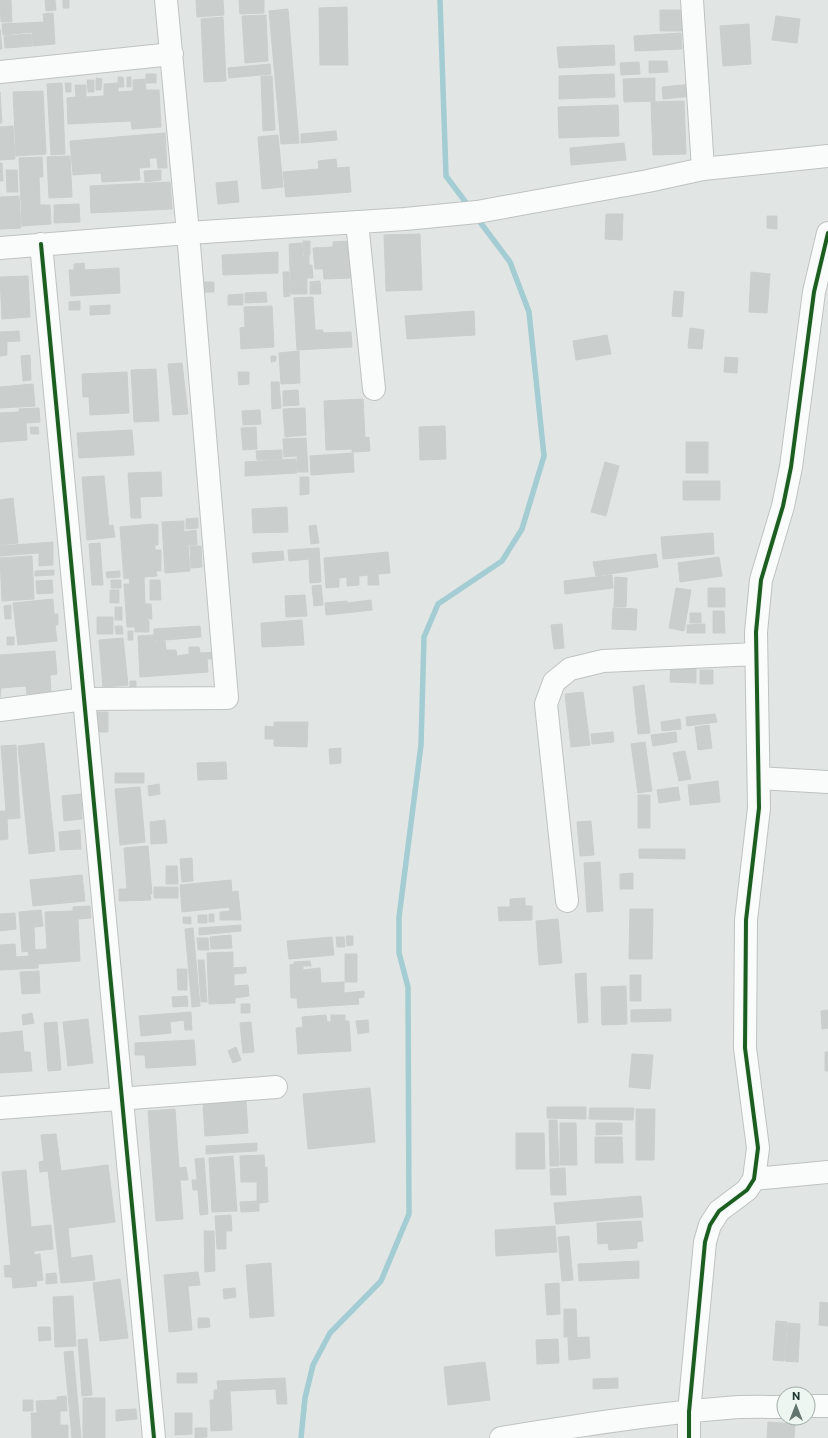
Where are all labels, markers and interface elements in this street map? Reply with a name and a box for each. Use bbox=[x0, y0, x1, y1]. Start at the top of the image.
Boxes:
north arrow bbox=[776, 1386, 816, 1426]
text: N bbox=[792, 1389, 800, 1402]

